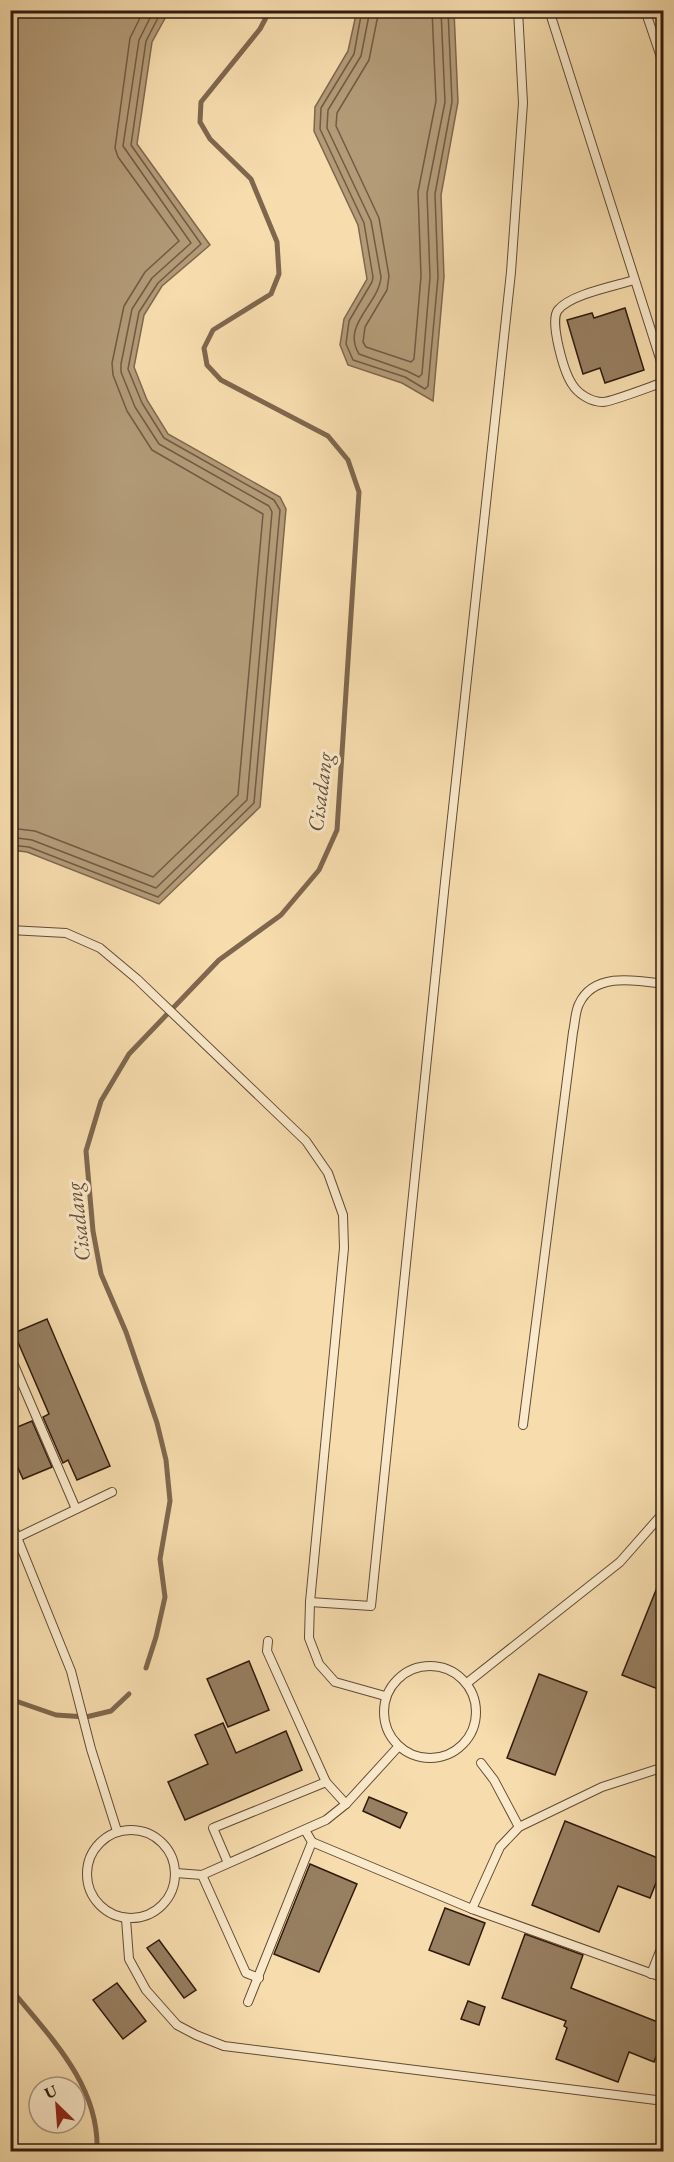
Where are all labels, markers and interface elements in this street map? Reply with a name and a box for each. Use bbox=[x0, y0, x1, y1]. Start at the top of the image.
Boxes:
water label: Cisadang bbox=[301, 750, 339, 833]
water label: Cisadang bbox=[59, 1180, 97, 1263]
north arrow bbox=[27, 2075, 87, 2135]
text: U bbox=[41, 2080, 61, 2104]

